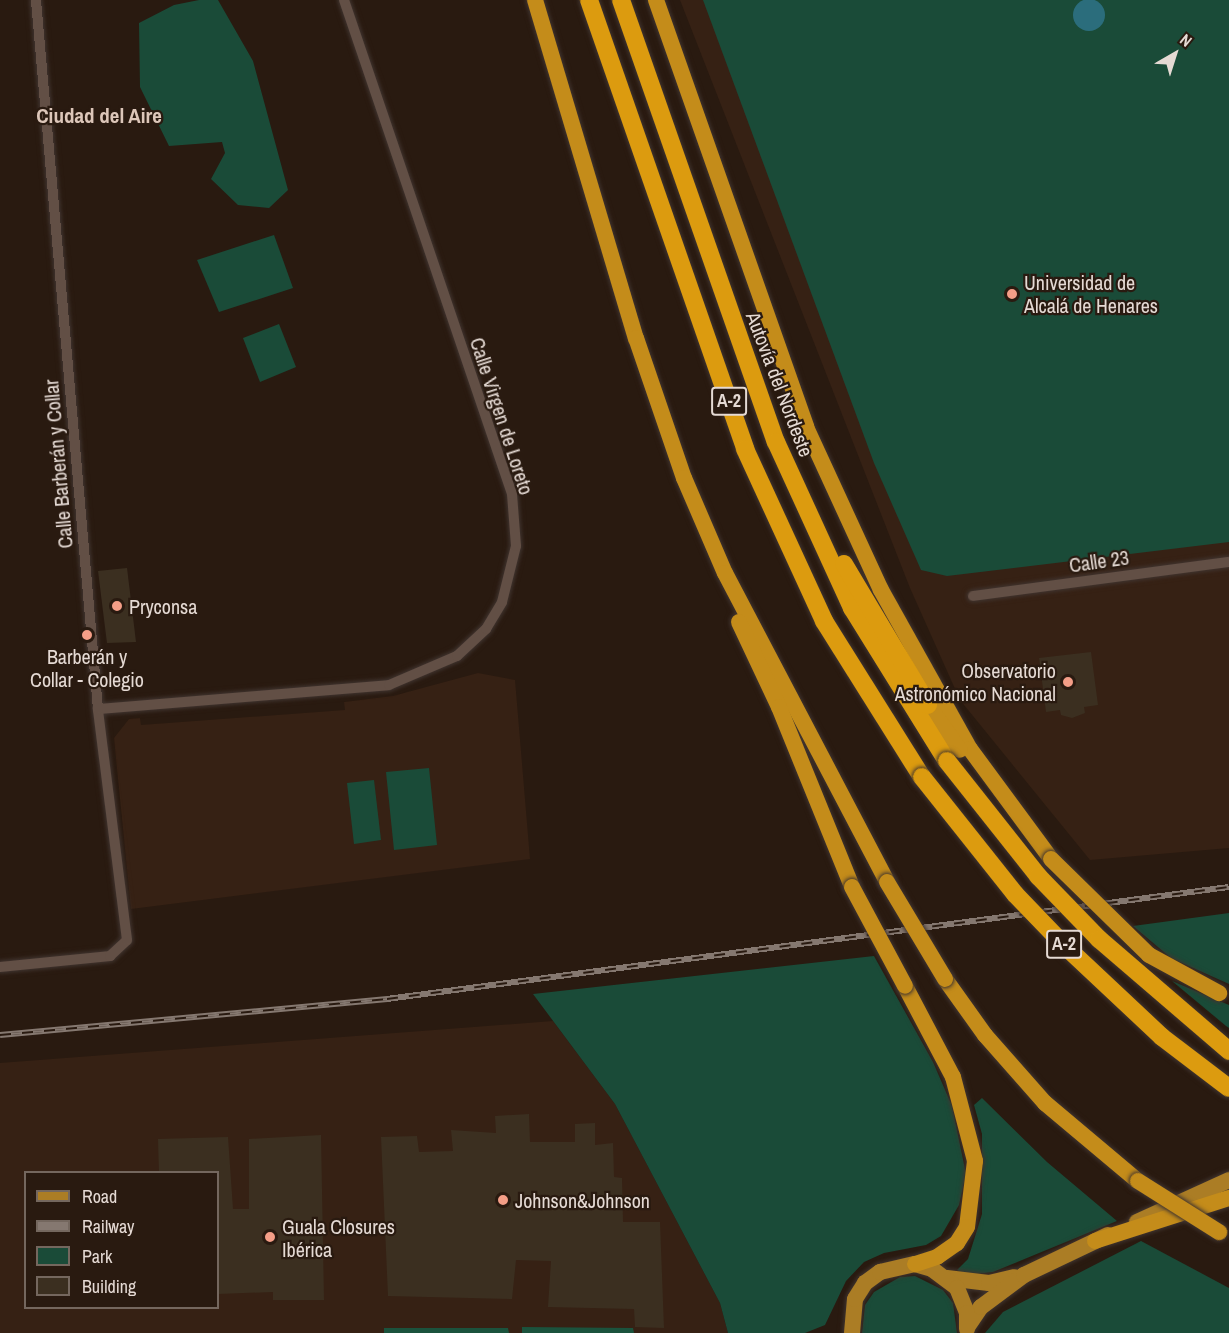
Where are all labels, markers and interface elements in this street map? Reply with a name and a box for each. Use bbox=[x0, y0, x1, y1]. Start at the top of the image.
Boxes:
north arrow bbox=[1145, 24, 1205, 84]
text: N bbox=[1176, 28, 1197, 52]
district label: Ciudad del Aire bbox=[36, 103, 162, 129]
place label: Universidad de Alcalá de Henares bbox=[1024, 270, 1158, 317]
marker: Universidad de Alcalá de Henares bbox=[1005, 287, 1019, 301]
street label: Autovía del Nordeste bbox=[741, 308, 819, 460]
street label: Calle Virgen de Loreto bbox=[465, 334, 539, 498]
street label: Calle Barberán y Collar bbox=[39, 379, 77, 549]
road number: A-2 bbox=[711, 386, 747, 416]
street label: Calle 23 bbox=[1068, 545, 1130, 577]
place label: Pryconsa bbox=[129, 594, 197, 618]
marker: Pryconsa bbox=[110, 599, 124, 613]
marker: Barberán y Collar - Colegio bbox=[80, 628, 94, 642]
place label: Barberán y Collar - Colegio bbox=[30, 644, 144, 691]
place label: Observatorio Astronómico Nacional bbox=[895, 658, 1056, 705]
marker: Observatorio Astronómico Nacional bbox=[1061, 675, 1075, 689]
road number: A-2 bbox=[1046, 929, 1082, 959]
legend bbox=[24, 1171, 219, 1309]
text: Road bbox=[82, 1184, 117, 1209]
place label: Johnson&Johnson bbox=[515, 1188, 650, 1212]
marker: Johnson&Johnson bbox=[496, 1193, 510, 1207]
text: Railway bbox=[82, 1214, 135, 1239]
place label: Guala Closures Ibérica bbox=[282, 1214, 395, 1261]
marker: Guala Closures Ibérica bbox=[263, 1230, 277, 1244]
text: Park bbox=[82, 1244, 112, 1269]
text: Building bbox=[82, 1274, 136, 1299]

